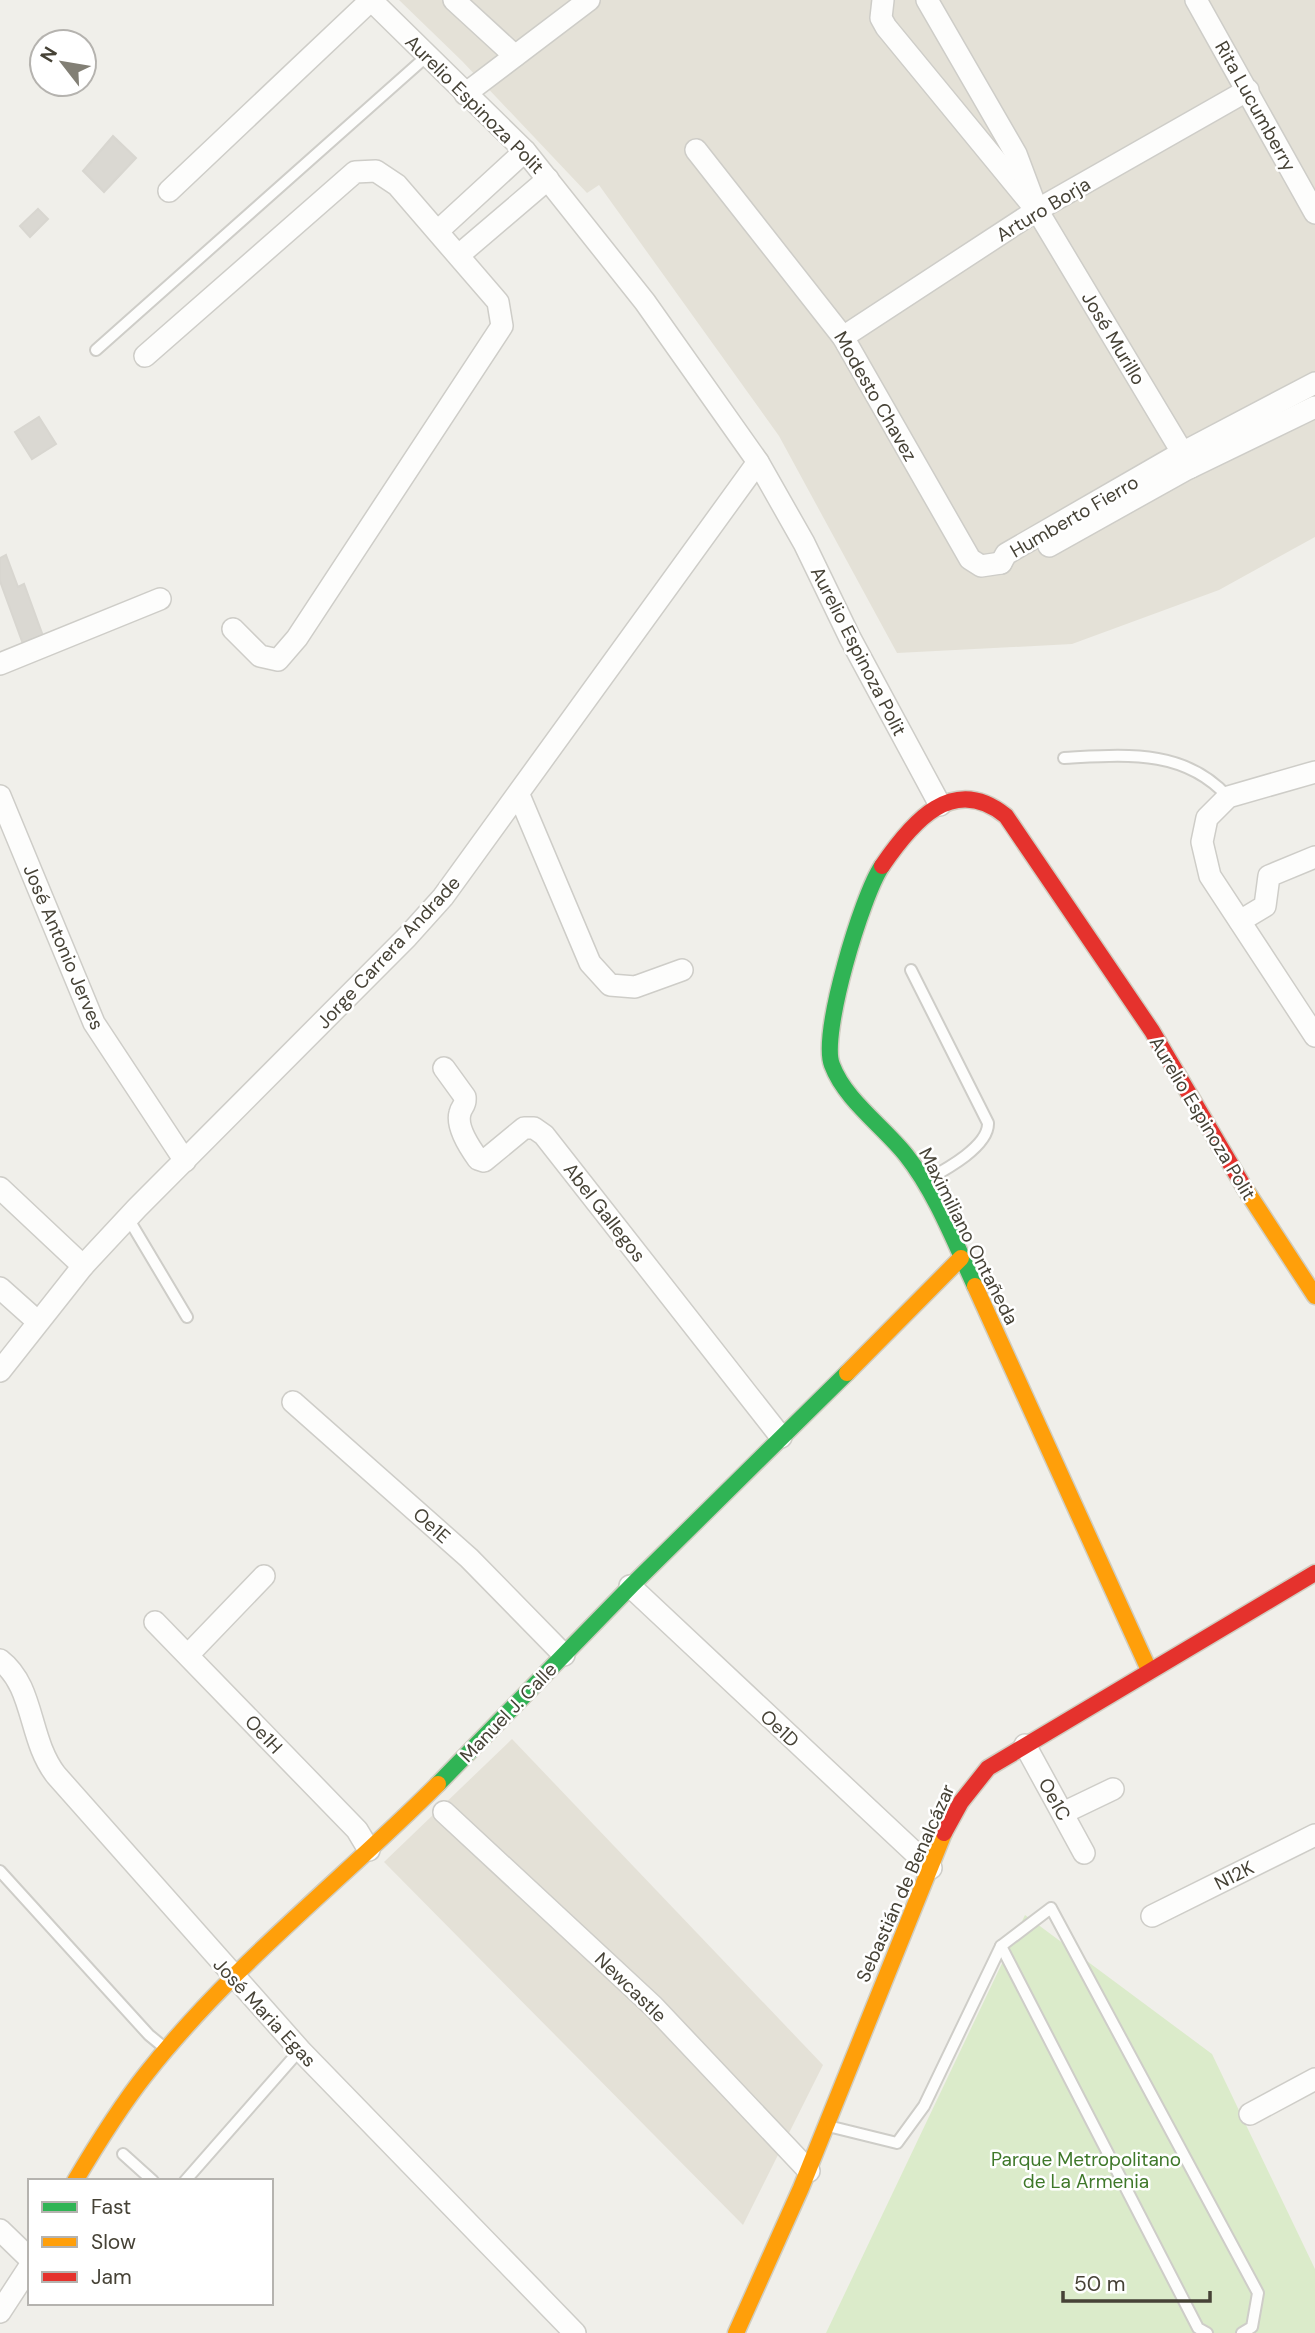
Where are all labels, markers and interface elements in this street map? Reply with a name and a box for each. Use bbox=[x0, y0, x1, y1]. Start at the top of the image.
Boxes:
north arrow bbox=[28, 28, 98, 98]
street label: Aurelio Espinoza Polit bbox=[400, 29, 550, 179]
street label: Rita Lucumberry bbox=[1209, 37, 1302, 176]
text: N bbox=[35, 42, 63, 67]
street label: Arturo Borja bbox=[992, 171, 1095, 247]
street label: José Murillo bbox=[1076, 287, 1151, 389]
street label: Modesto Chavez bbox=[828, 327, 923, 466]
street label: Humberto Fierro bbox=[1005, 469, 1143, 563]
street label: Aurelio Espinoza Polit bbox=[805, 562, 912, 740]
street label: José Antonio Jerves bbox=[17, 861, 110, 1034]
street label: Jorge Carrera Andrade bbox=[311, 871, 466, 1034]
street label: Aurelio Espinoza Polit bbox=[1144, 1032, 1261, 1205]
street label: Maximiliano Ontañeda bbox=[913, 1143, 1024, 1329]
street label: Abel Gallegos bbox=[558, 1157, 651, 1267]
street label: Oe1E bbox=[408, 1502, 456, 1549]
street label: Manuel J. Calle bbox=[454, 1657, 562, 1768]
street label: Oe1D bbox=[755, 1704, 804, 1753]
street label: Oe1H bbox=[239, 1710, 288, 1759]
street label: Oe1C bbox=[1033, 1773, 1076, 1825]
street label: Sebastián de Benalcázar bbox=[850, 1780, 960, 1986]
street label: N12K bbox=[1210, 1855, 1258, 1896]
street label: Newcastle bbox=[589, 1947, 672, 2028]
street label: José Maria Egas bbox=[208, 1952, 322, 2072]
park label: Parque Metropolitano de La Armenia bbox=[991, 2147, 1181, 2194]
legend bbox=[28, 2179, 273, 2305]
text: Fast bbox=[91, 2193, 131, 2221]
text: Slow bbox=[91, 2228, 136, 2256]
scale bar bbox=[1063, 2260, 1210, 2304]
text: Jam bbox=[91, 2263, 132, 2291]
text: 50 m bbox=[1074, 2270, 1125, 2298]

